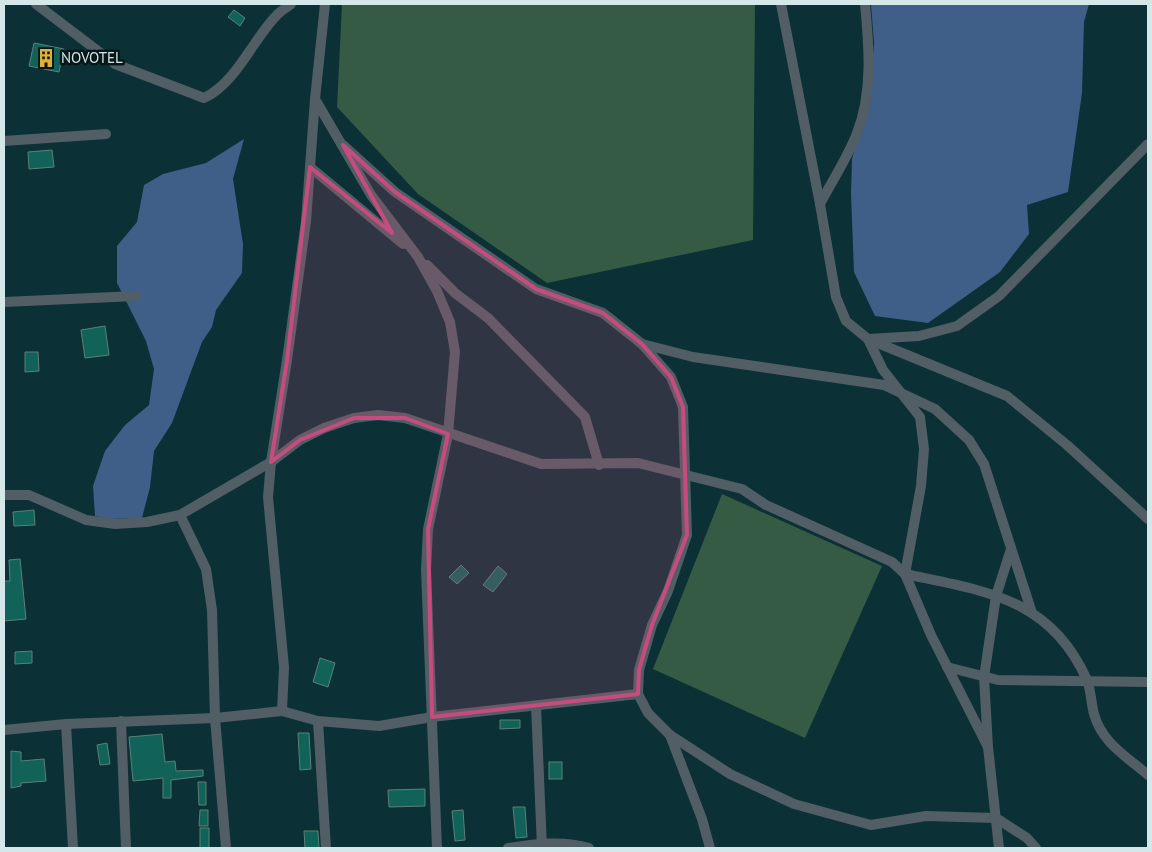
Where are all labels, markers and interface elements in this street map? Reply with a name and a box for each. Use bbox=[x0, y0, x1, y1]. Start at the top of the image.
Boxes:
building icon: NOVOTEL bbox=[35, 47, 57, 69]
place label: NOVOTEL bbox=[61, 48, 123, 67]

